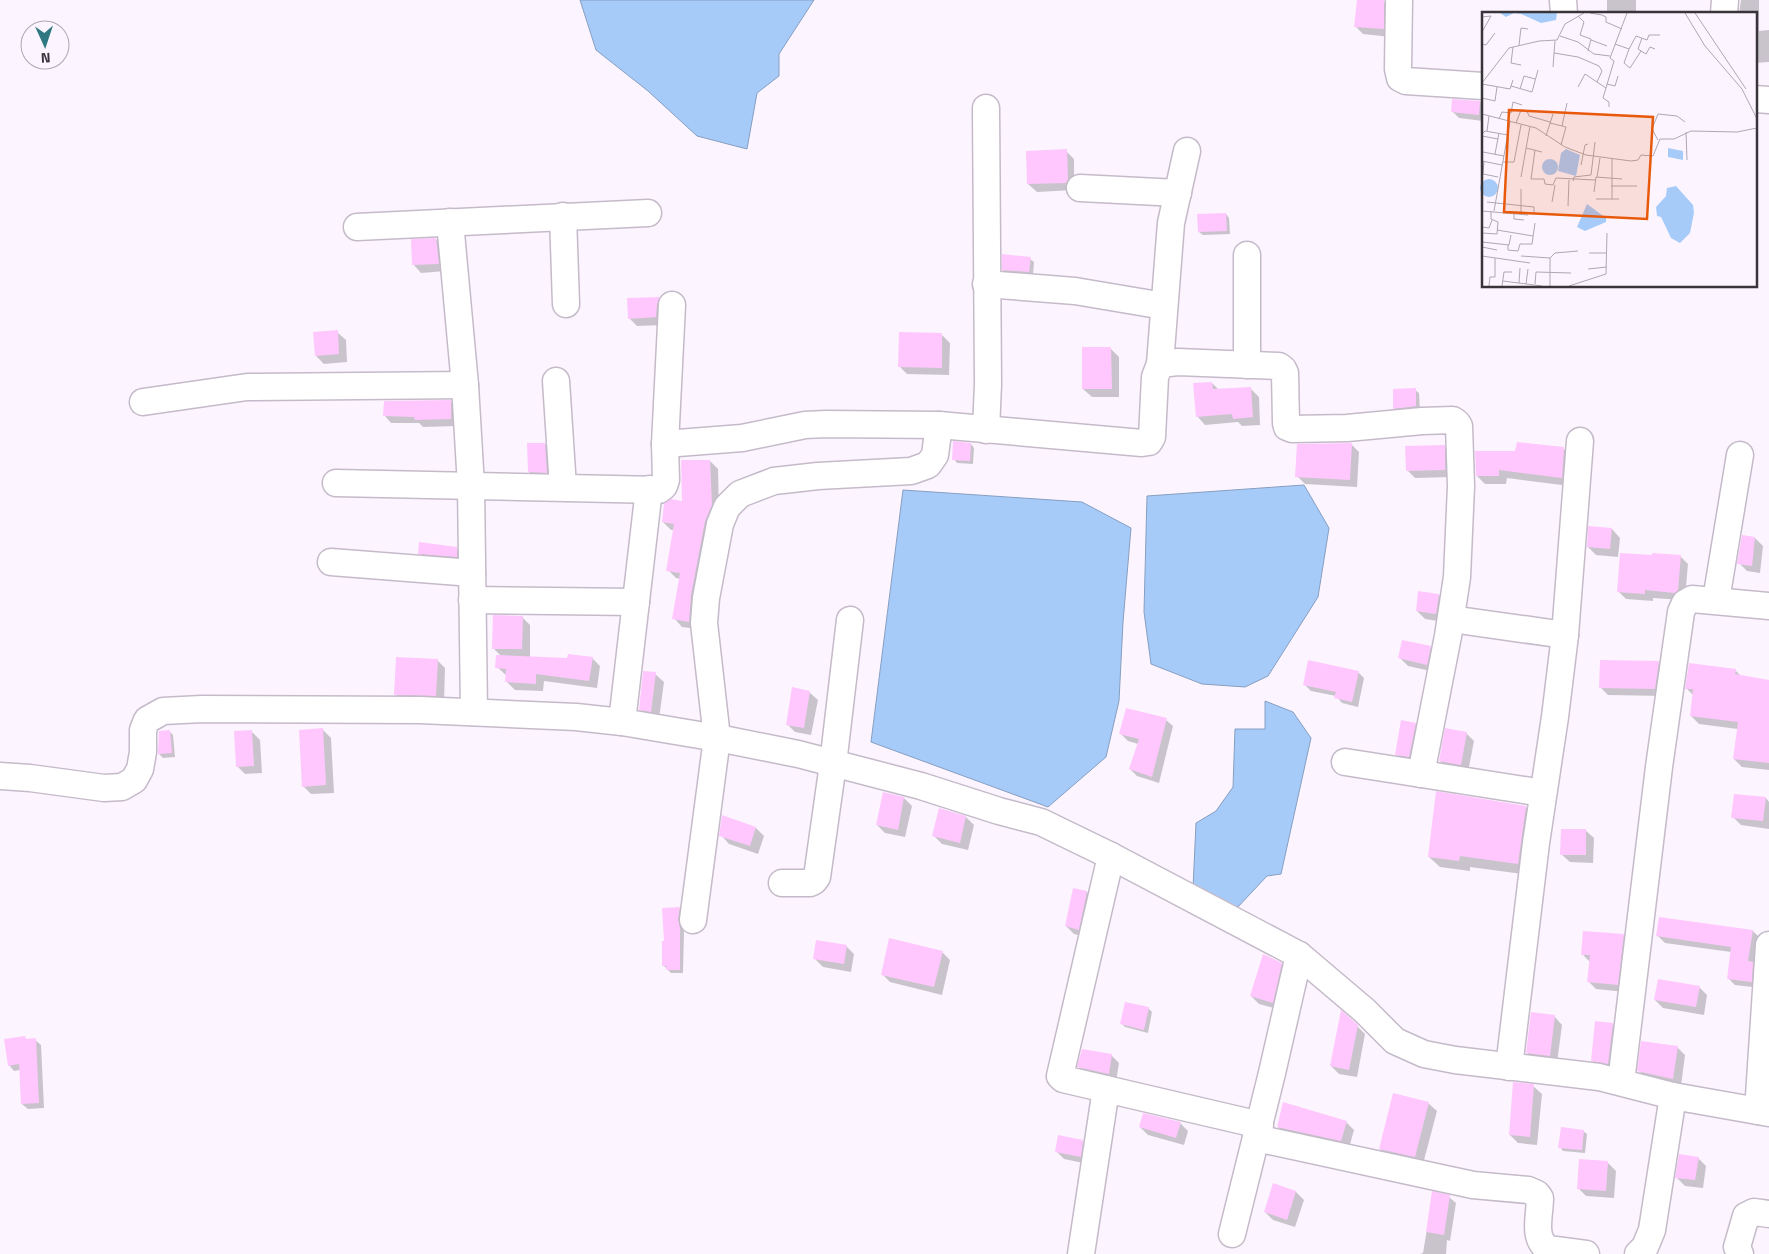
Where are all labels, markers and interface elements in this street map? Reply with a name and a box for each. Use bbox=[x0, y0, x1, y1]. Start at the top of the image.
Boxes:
inset map bbox=[1482, 12, 1756, 288]
north arrow bbox=[20, 20, 70, 70]
text: N bbox=[40, 48, 51, 69]

